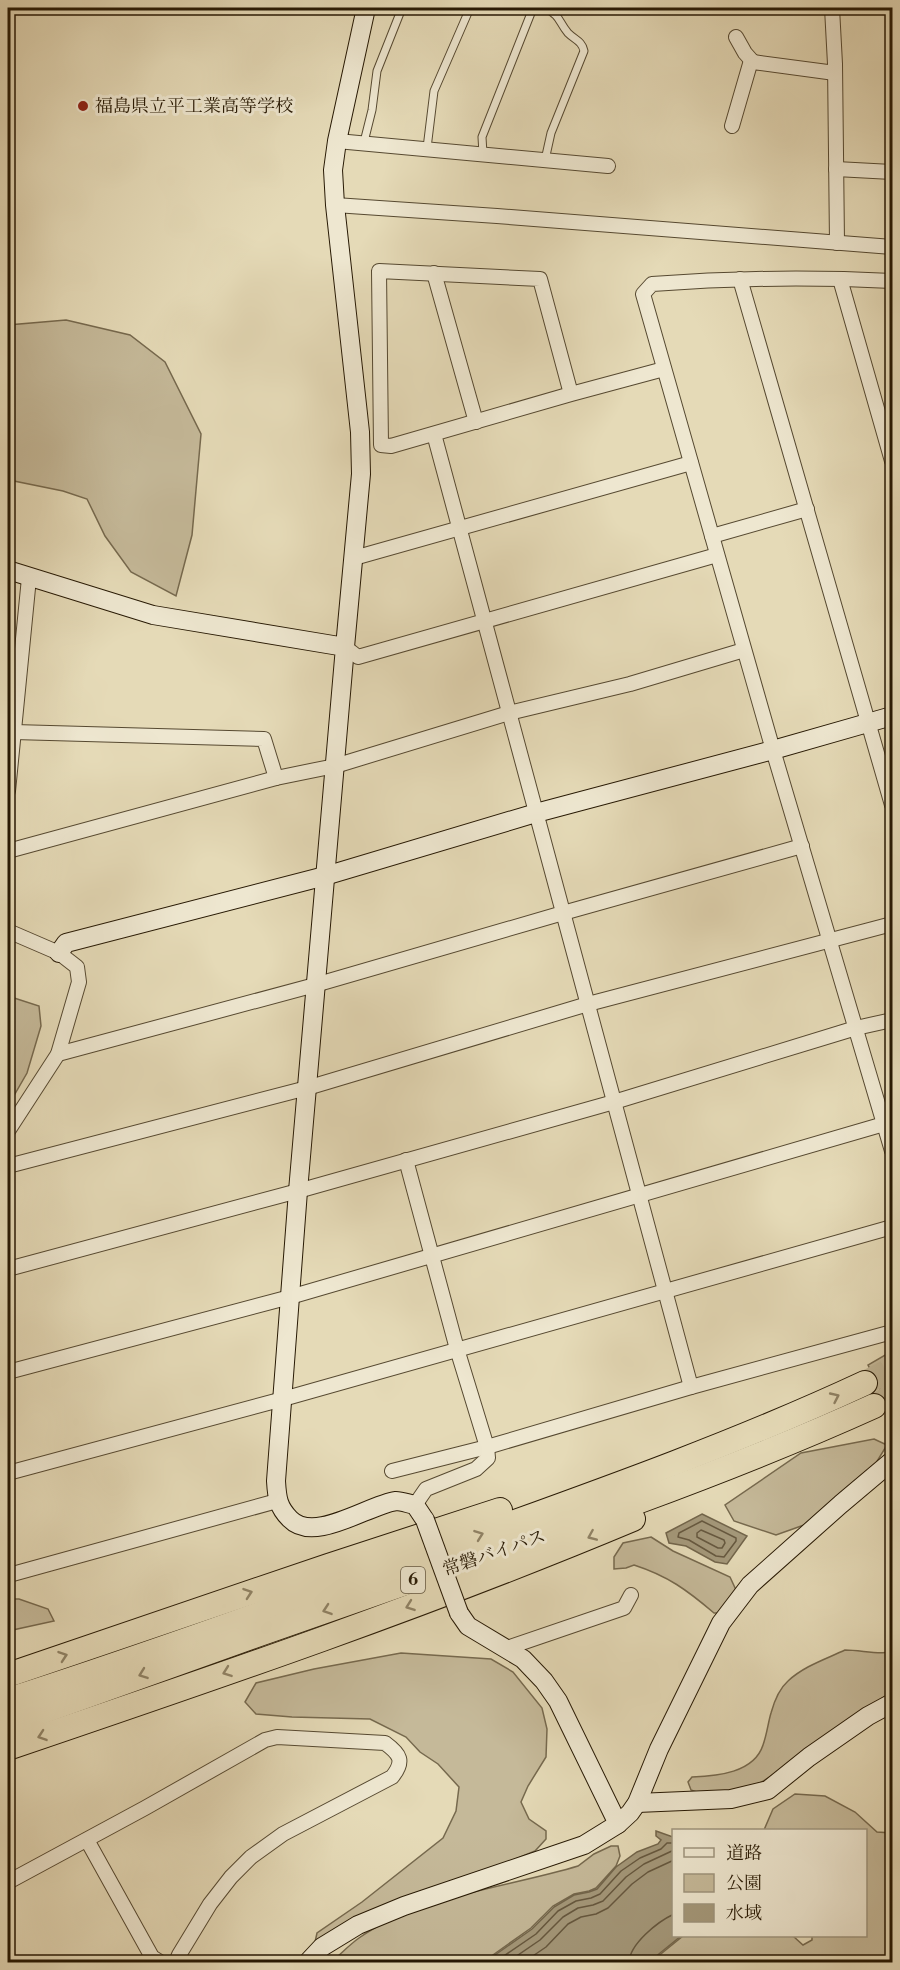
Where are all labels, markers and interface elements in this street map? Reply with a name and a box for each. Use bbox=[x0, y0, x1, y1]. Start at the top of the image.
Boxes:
place label: 福島県立平工業高等学校 bbox=[95, 95, 293, 118]
marker: 福島県立平工業高等学校 bbox=[76, 99, 90, 113]
one-way arrow bbox=[828, 1393, 839, 1405]
street label: 常磐バイパス bbox=[439, 1525, 549, 1581]
one-way arrow bbox=[588, 1529, 599, 1541]
one-way arrow bbox=[473, 1530, 484, 1542]
road number: 6 bbox=[401, 1567, 425, 1593]
one-way arrow bbox=[242, 1588, 252, 1600]
one-way arrow bbox=[405, 1599, 416, 1611]
one-way arrow bbox=[323, 1602, 333, 1615]
one-way arrow bbox=[57, 1650, 68, 1663]
one-way arrow bbox=[222, 1665, 233, 1678]
one-way arrow bbox=[139, 1667, 149, 1680]
one-way arrow bbox=[37, 1729, 48, 1741]
legend bbox=[672, 1829, 867, 1937]
text: 道路 bbox=[726, 1842, 762, 1865]
text: 公園 bbox=[726, 1872, 762, 1895]
text: 水域 bbox=[726, 1902, 762, 1925]

